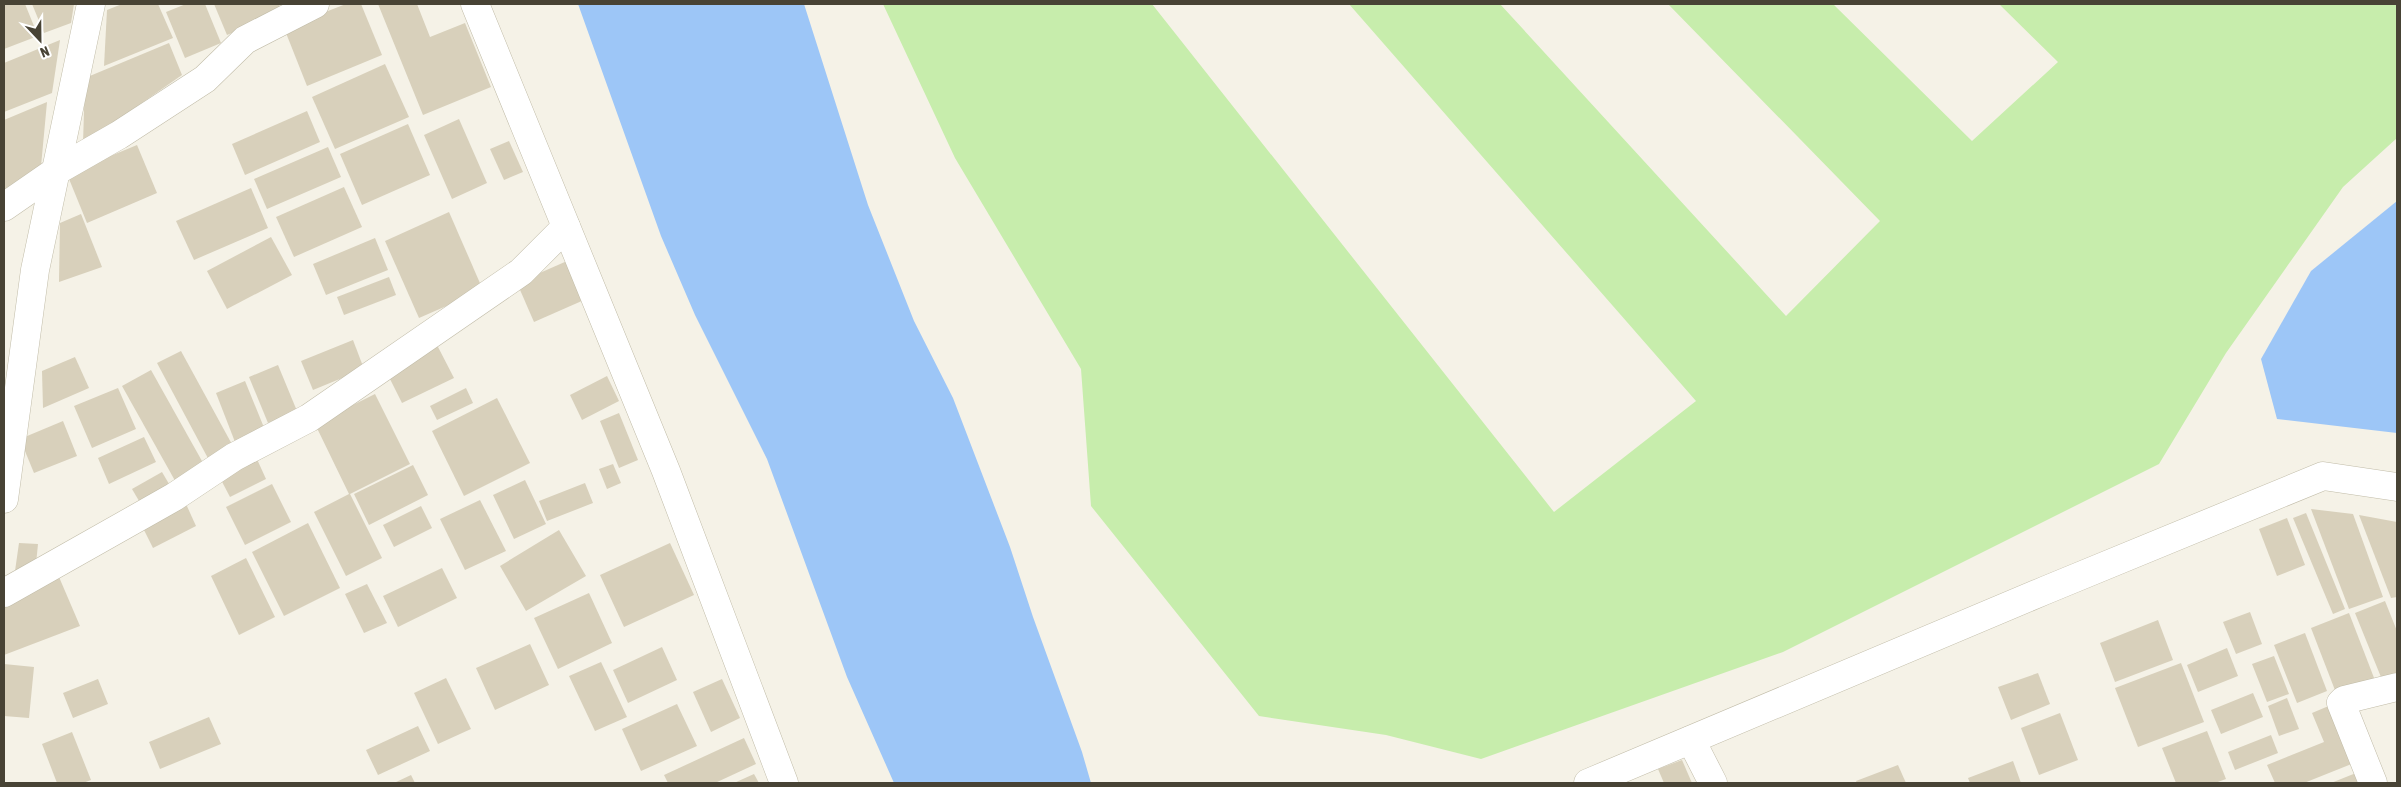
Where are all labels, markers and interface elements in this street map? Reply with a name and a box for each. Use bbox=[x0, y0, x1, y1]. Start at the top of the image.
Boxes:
north arrow bbox=[15, 15, 65, 65]
text: N bbox=[38, 43, 52, 61]

